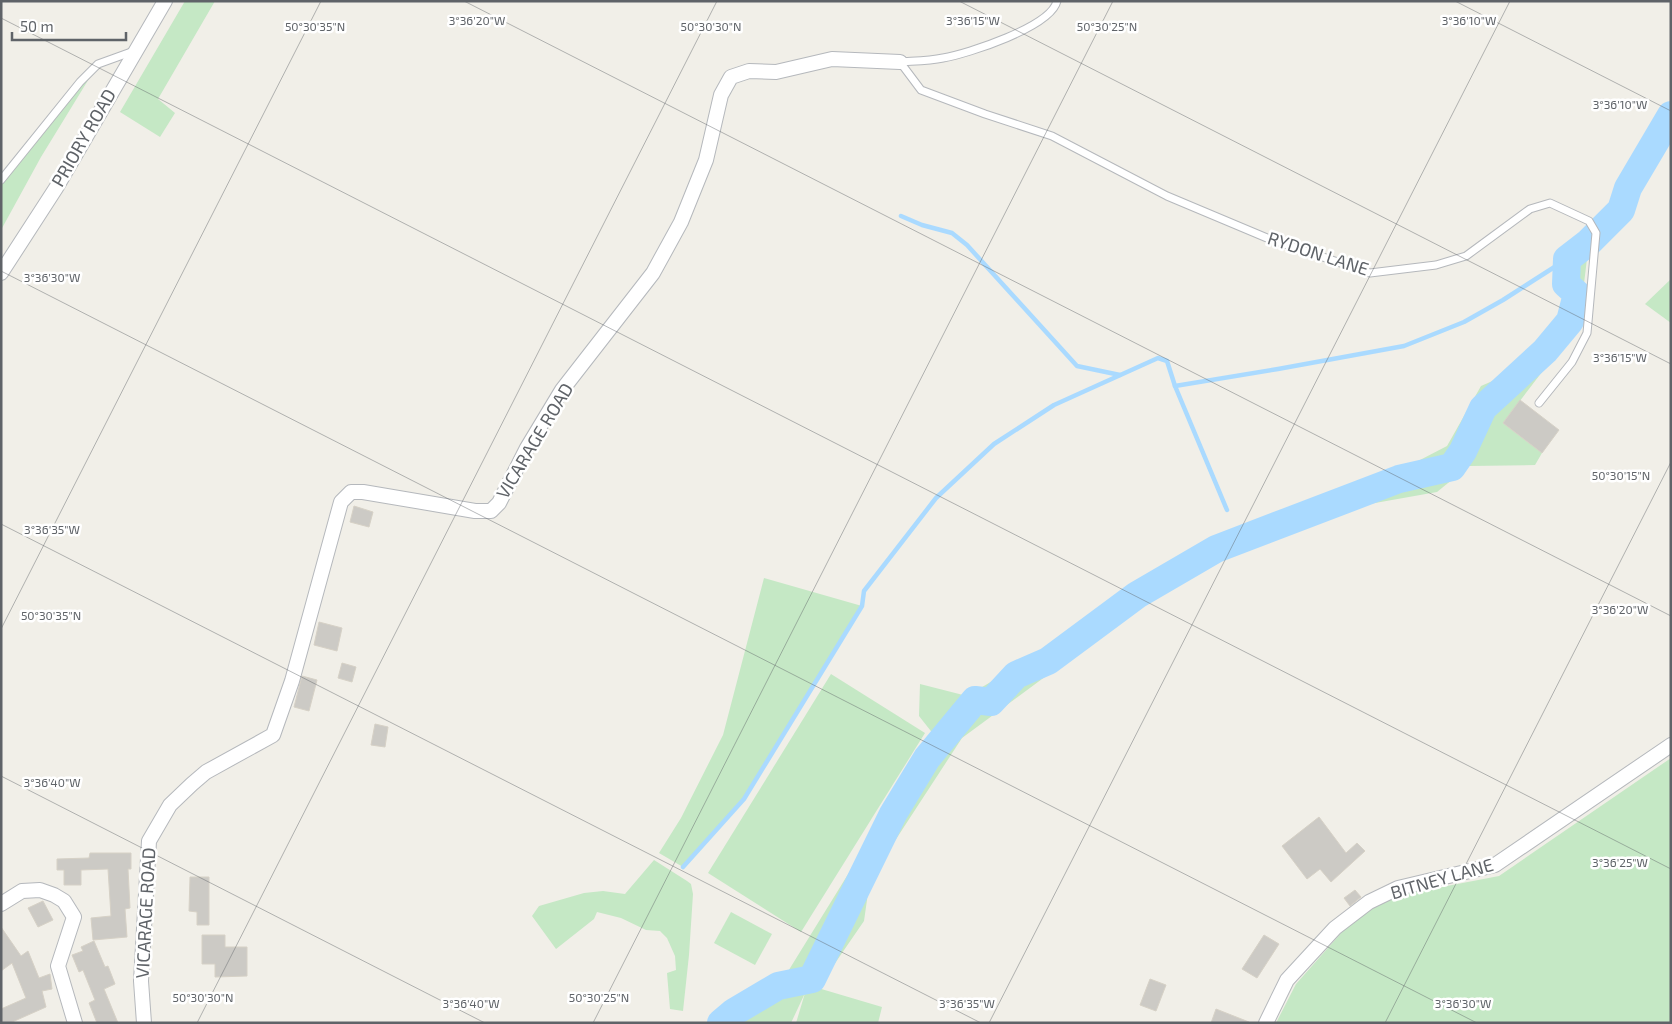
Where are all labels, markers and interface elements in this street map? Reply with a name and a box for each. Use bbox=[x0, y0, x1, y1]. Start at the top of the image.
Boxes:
scale bar bbox=[12, 10, 126, 42]
text: 3°36'20"W bbox=[449, 13, 505, 27]
text: 3°36'15"W bbox=[946, 13, 1000, 27]
text: 3°36'10"W bbox=[1442, 13, 1496, 27]
text: 50 m bbox=[20, 17, 54, 35]
text: 50°30'35"N bbox=[285, 19, 345, 33]
text: 50°30'30"N bbox=[680, 19, 742, 33]
text: 50°30'25"N bbox=[1077, 19, 1137, 33]
street label: PRIORY ROAD bbox=[46, 85, 120, 190]
text: 3°36'10"W bbox=[1593, 97, 1647, 111]
street label: RYDON LANE bbox=[1265, 226, 1372, 280]
text: 3°36'30"W bbox=[24, 270, 80, 284]
text: 3°36'15"W bbox=[1593, 350, 1647, 364]
street label: VICARAGE ROAD bbox=[491, 379, 577, 502]
text: 50°30'15"N bbox=[1592, 468, 1650, 482]
text: 3°36'35"W bbox=[24, 522, 80, 536]
text: 3°36'20"W bbox=[1592, 602, 1648, 616]
text: 50°30'35"N bbox=[21, 608, 81, 622]
text: 3°36'40"W bbox=[23, 775, 81, 789]
street label: VICARAGE ROAD bbox=[131, 847, 159, 979]
street label: BITNEY LANE bbox=[1388, 853, 1496, 903]
text: 3°36'25"W bbox=[1592, 855, 1648, 869]
text: 50°30'30"N bbox=[172, 990, 234, 1004]
text: 50°30'25"N bbox=[569, 990, 629, 1004]
text: 3°36'40"W bbox=[442, 996, 500, 1010]
text: 3°36'35"W bbox=[939, 996, 995, 1010]
text: 3°36'30"W bbox=[1435, 996, 1491, 1010]

